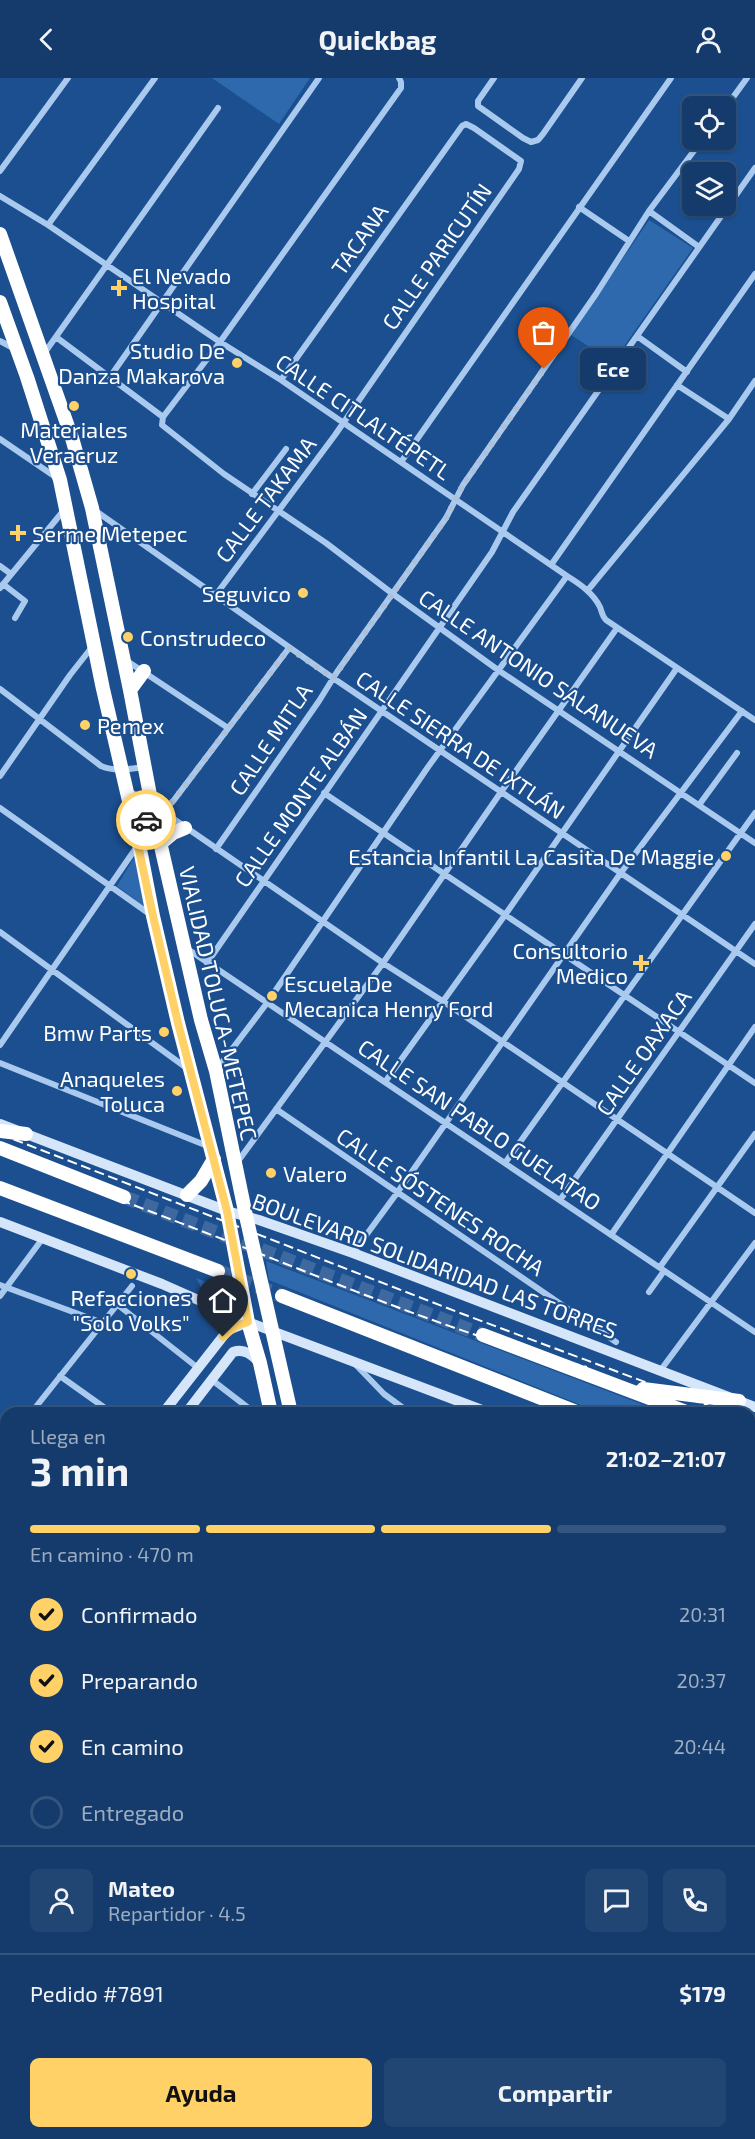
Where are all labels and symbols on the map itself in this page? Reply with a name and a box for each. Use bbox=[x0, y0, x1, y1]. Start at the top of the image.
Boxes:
street label: CALLE PARICUTÍN bbox=[376, 178, 496, 334]
street label: TACANA bbox=[325, 198, 393, 279]
place label: El Nevado Hospital bbox=[132, 262, 231, 313]
marker: El Nevado Hospital bbox=[110, 279, 128, 297]
pin bbox=[518, 307, 569, 369]
place label: Studio De Danza Makarova bbox=[58, 337, 225, 388]
street label: CALLE CITLALTÉPETL bbox=[271, 348, 457, 484]
callout: Ece bbox=[580, 348, 646, 390]
marker: Studio De Danza Makarova bbox=[230, 356, 244, 370]
marker: Materiales Veracruz bbox=[67, 399, 81, 413]
place label: Materiales Veracruz bbox=[20, 416, 128, 467]
street label: CALLE TAKAMA bbox=[209, 431, 321, 567]
place label: Serme Metepec bbox=[32, 520, 188, 546]
marker: Serme Metepec bbox=[9, 524, 27, 542]
place label: Seguvico bbox=[202, 580, 291, 606]
street label: CALLE ANTONIO SALANUEVA bbox=[415, 583, 664, 763]
marker: Seguvico bbox=[296, 586, 310, 600]
place label: Construdeco bbox=[140, 624, 266, 650]
marker: Construdeco bbox=[121, 630, 135, 644]
street label: CALLE SIERRA DE IXTLÁN bbox=[352, 664, 570, 824]
street label: CALLE MITLA bbox=[223, 678, 317, 800]
street label: CALLE MONTE ALBÁN bbox=[228, 702, 372, 892]
place label: Pemex bbox=[97, 712, 165, 738]
marker: Pemex bbox=[78, 718, 92, 732]
courier bbox=[116, 790, 176, 850]
place label: Estancia Infantil La Casita De Maggie bbox=[348, 843, 714, 869]
marker: Estancia Infantil La Casita De Maggie bbox=[719, 849, 733, 863]
street label: VIALIDAD TOLUCA-METEPEC bbox=[175, 863, 263, 1143]
place label: Consultorio Medico bbox=[512, 937, 628, 988]
marker: Consultorio Medico bbox=[632, 954, 650, 972]
place label: Escuela De Mecanica Henry Ford bbox=[284, 970, 493, 1021]
street label: CALLE OAXACA bbox=[590, 984, 696, 1120]
marker: Escuela De Mecanica Henry Ford bbox=[265, 989, 279, 1003]
place label: Bmw Parts bbox=[43, 1019, 152, 1045]
marker: Bmw Parts bbox=[157, 1025, 171, 1039]
street label: CALLE SAN PABLO GUELATAO bbox=[354, 1033, 606, 1215]
place label: Anaqueles Toluca bbox=[60, 1065, 165, 1116]
marker: Anaqueles Toluca bbox=[170, 1084, 184, 1098]
street label: CALLE SÓSTENES ROCHA bbox=[332, 1122, 550, 1280]
place label: Valero bbox=[283, 1160, 347, 1186]
marker: Valero bbox=[264, 1166, 278, 1180]
street label: BOULEVARD SOLIDARIDAD LAS TORRES bbox=[249, 1187, 621, 1343]
marker: Refacciones "Solo Volks" bbox=[124, 1267, 138, 1281]
pin bbox=[197, 1275, 248, 1337]
place label: Refacciones "Solo Volks" bbox=[71, 1284, 191, 1335]

